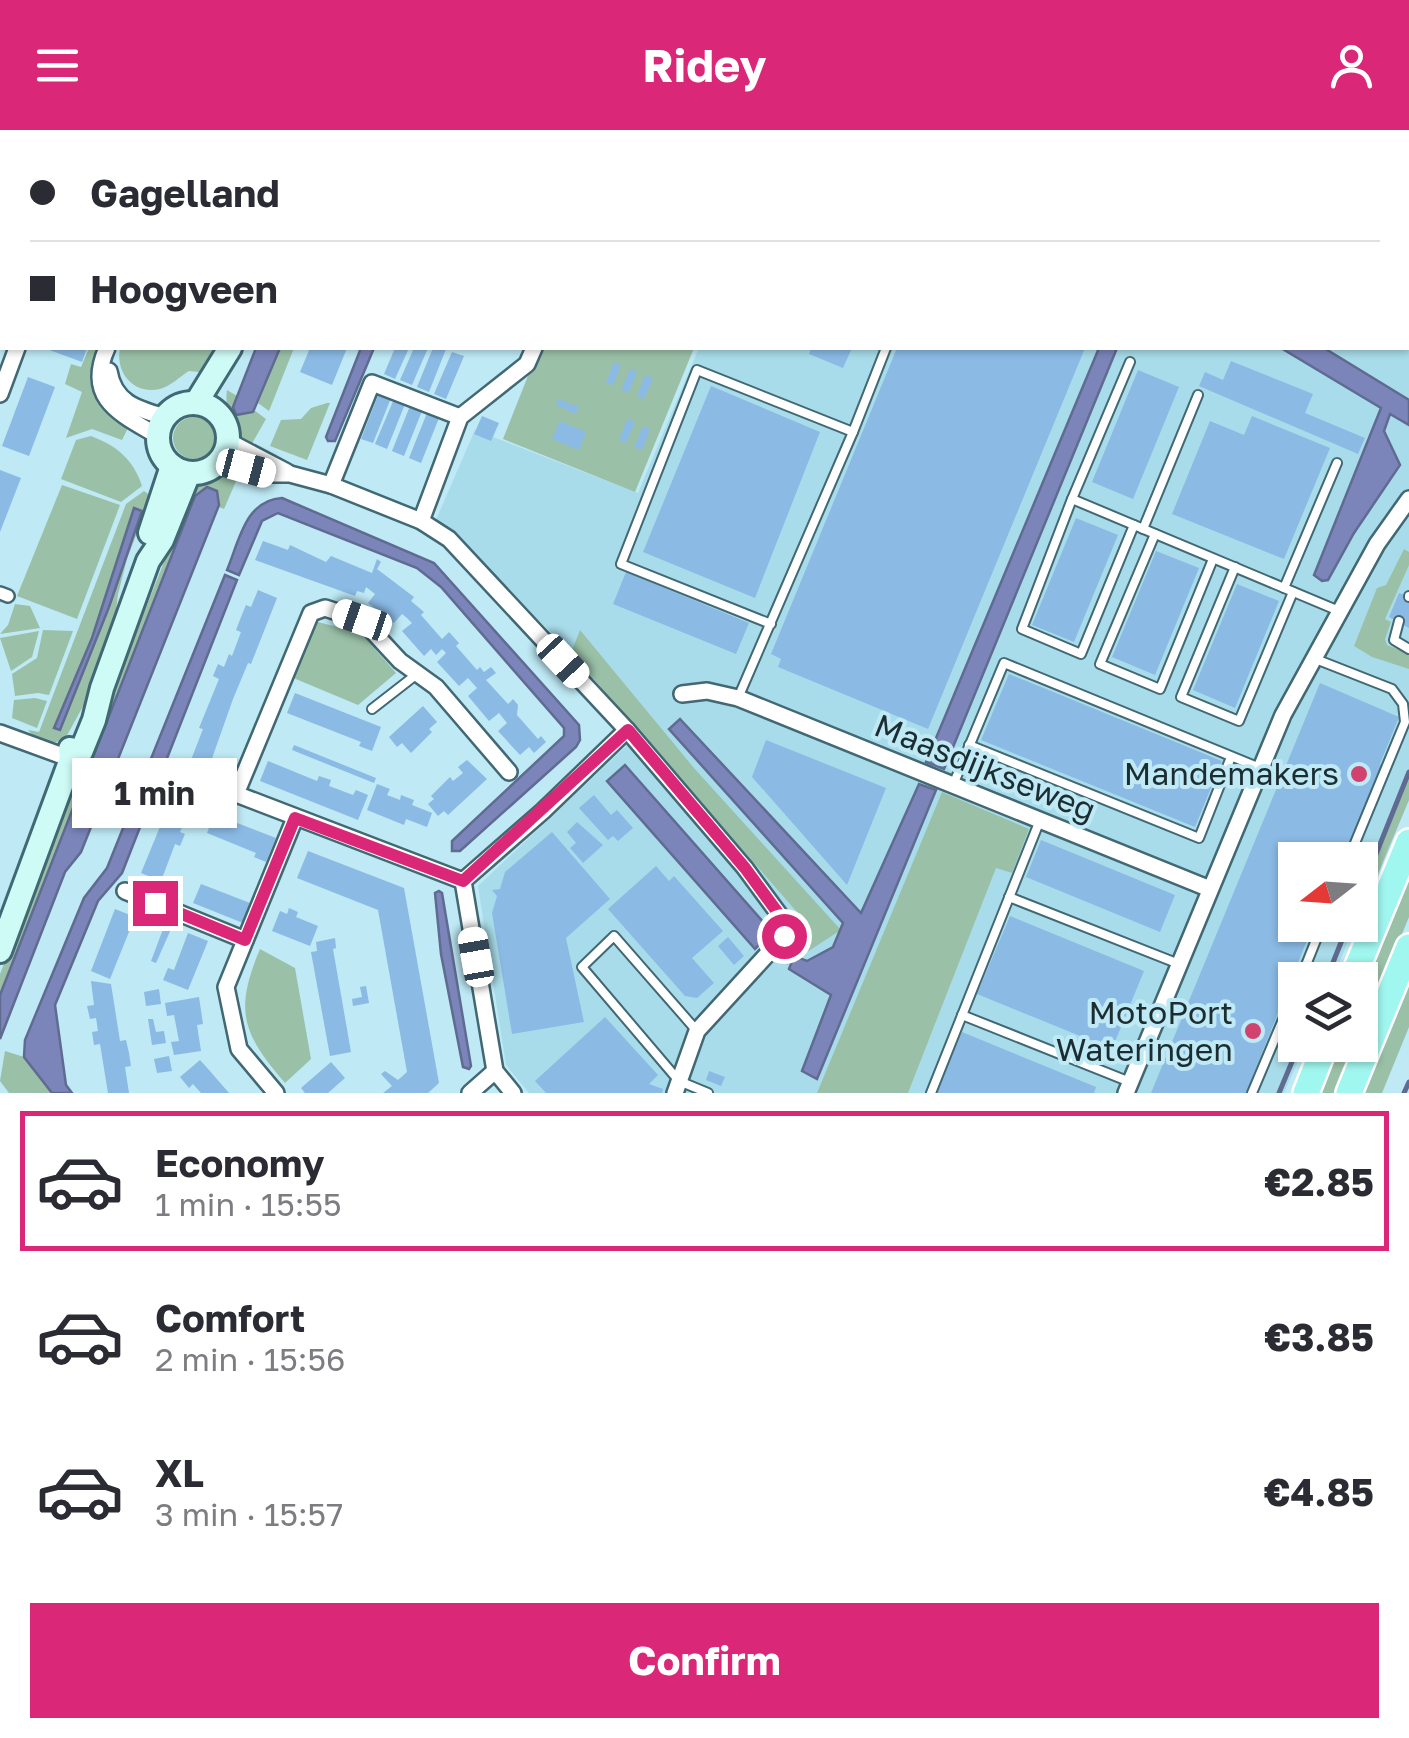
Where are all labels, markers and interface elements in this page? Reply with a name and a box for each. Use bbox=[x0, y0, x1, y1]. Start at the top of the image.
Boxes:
icon: menu bbox=[30, 38, 85, 93]
text: Ridey bbox=[643, 38, 766, 92]
icon: person bbox=[1324, 38, 1379, 93]
text: Gagelland bbox=[90, 170, 280, 215]
text: Hoogveen bbox=[90, 266, 278, 311]
car bbox=[213, 446, 279, 490]
car bbox=[329, 596, 395, 644]
car bbox=[532, 629, 594, 693]
street label: Maasdijkseweg bbox=[870, 706, 1101, 829]
place label: Mandemakers bbox=[1124, 754, 1339, 792]
callout: 1 min bbox=[72, 758, 238, 828]
marker: Mandemakers bbox=[1348, 763, 1370, 785]
text: 1 min bbox=[114, 774, 195, 812]
north arrow bbox=[1278, 842, 1378, 942]
map controls bbox=[1278, 842, 1378, 1062]
route end bbox=[133, 881, 178, 926]
route start bbox=[762, 914, 807, 959]
car bbox=[456, 925, 496, 989]
button: layers bbox=[1278, 962, 1378, 1062]
place label: MotoPort Wateringen bbox=[1056, 993, 1233, 1068]
marker: MotoPort Wateringen bbox=[1242, 1020, 1264, 1042]
icon: car bbox=[35, 1136, 125, 1226]
text: Economy bbox=[155, 1140, 324, 1185]
text: €2.85 bbox=[1264, 1159, 1374, 1204]
text: 1 min · 15:55 bbox=[155, 1185, 342, 1223]
icon: car bbox=[35, 1291, 125, 1381]
text: Comfort bbox=[155, 1295, 305, 1340]
text: €3.85 bbox=[1264, 1314, 1374, 1359]
text: 2 min · 15:56 bbox=[155, 1340, 345, 1378]
icon: car bbox=[35, 1446, 125, 1536]
text: XL bbox=[155, 1450, 204, 1495]
text: €4.85 bbox=[1264, 1469, 1374, 1514]
text: 3 min · 15:57 bbox=[155, 1495, 343, 1533]
button: Confirm bbox=[30, 1603, 1379, 1718]

